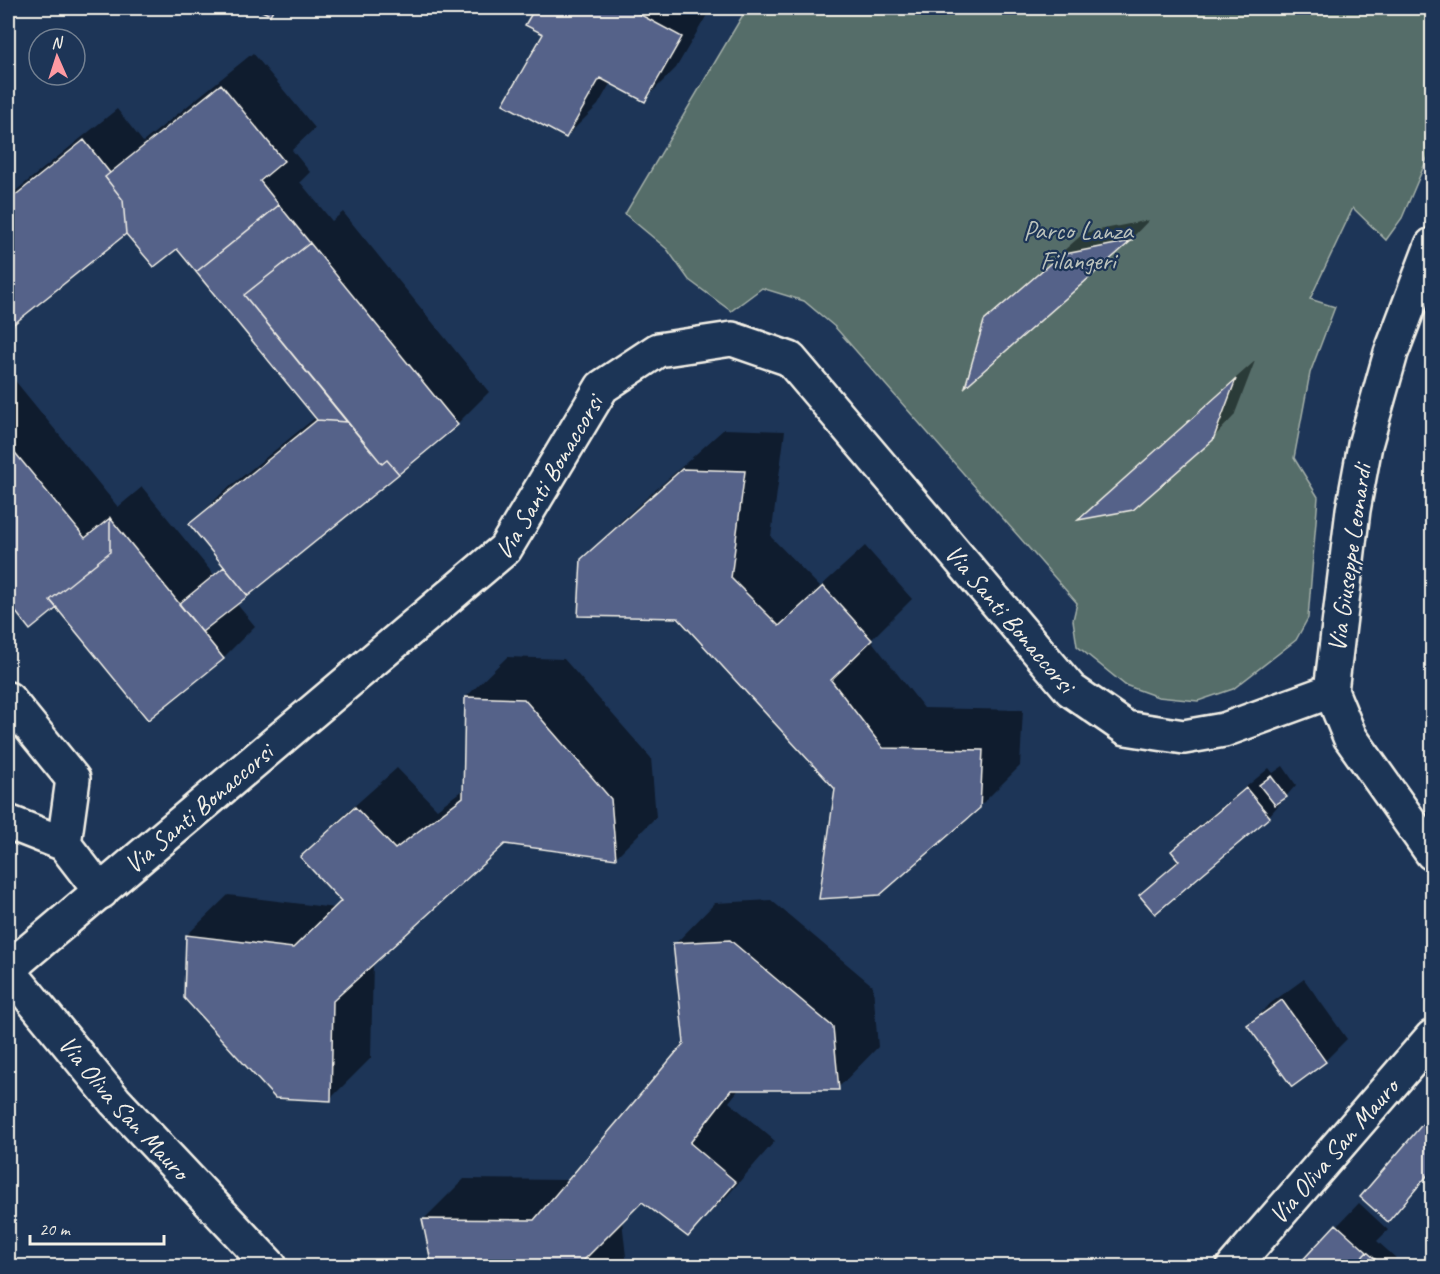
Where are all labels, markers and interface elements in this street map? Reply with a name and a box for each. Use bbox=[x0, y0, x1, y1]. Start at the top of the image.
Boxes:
north arrow bbox=[27, 27, 87, 87]
text: N bbox=[51, 33, 65, 53]
park label: Parco Lanza Filangeri bbox=[1023, 214, 1134, 277]
street label: Via Santi Bonaccorsi bbox=[489, 387, 612, 567]
street label: Via Giuseppe Leonardi bbox=[1320, 459, 1379, 654]
street label: Via Santi Bonaccorsi bbox=[937, 538, 1084, 702]
street label: Via Santi Bonaccorsi bbox=[117, 734, 282, 881]
street label: Via Oliva San Mauro bbox=[51, 1029, 198, 1189]
street label: Via Oliva San Mauro bbox=[1262, 1070, 1408, 1231]
scale bar bbox=[30, 1208, 164, 1246]
text: 20 m bbox=[39, 1218, 72, 1240]

